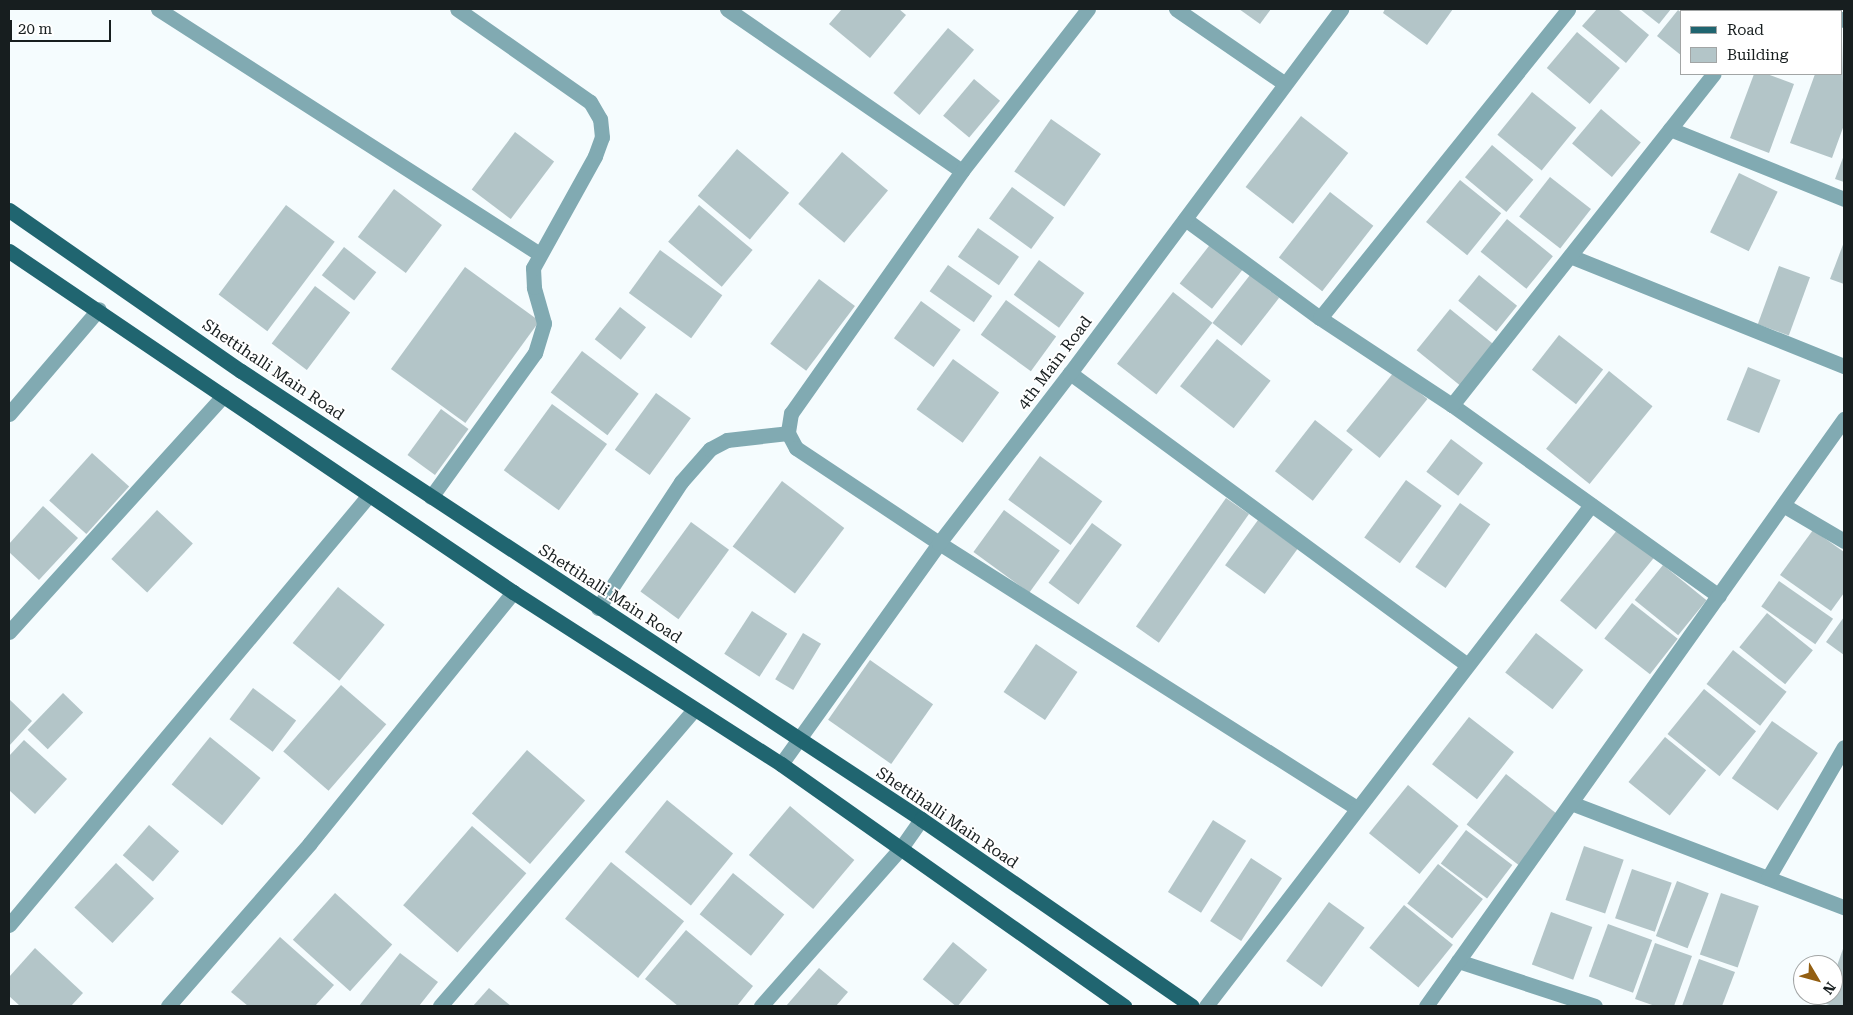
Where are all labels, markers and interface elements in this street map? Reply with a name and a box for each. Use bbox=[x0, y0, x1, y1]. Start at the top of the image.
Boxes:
scale bar bbox=[12, 10, 114, 42]
legend bbox=[1680, 10, 1843, 75]
text: 20 m bbox=[18, 20, 52, 38]
text: Road bbox=[1727, 21, 1764, 39]
text: Building bbox=[1727, 46, 1788, 64]
street label: 4th Main Road bbox=[1014, 313, 1096, 413]
street label: Shettihalli Main Road bbox=[198, 315, 348, 425]
street label: Shettihalli Main Road bbox=[535, 541, 685, 647]
street label: Shettihalli Main Road bbox=[872, 763, 1022, 873]
north arrow bbox=[1793, 955, 1843, 1005]
text: N bbox=[1820, 979, 1839, 998]

